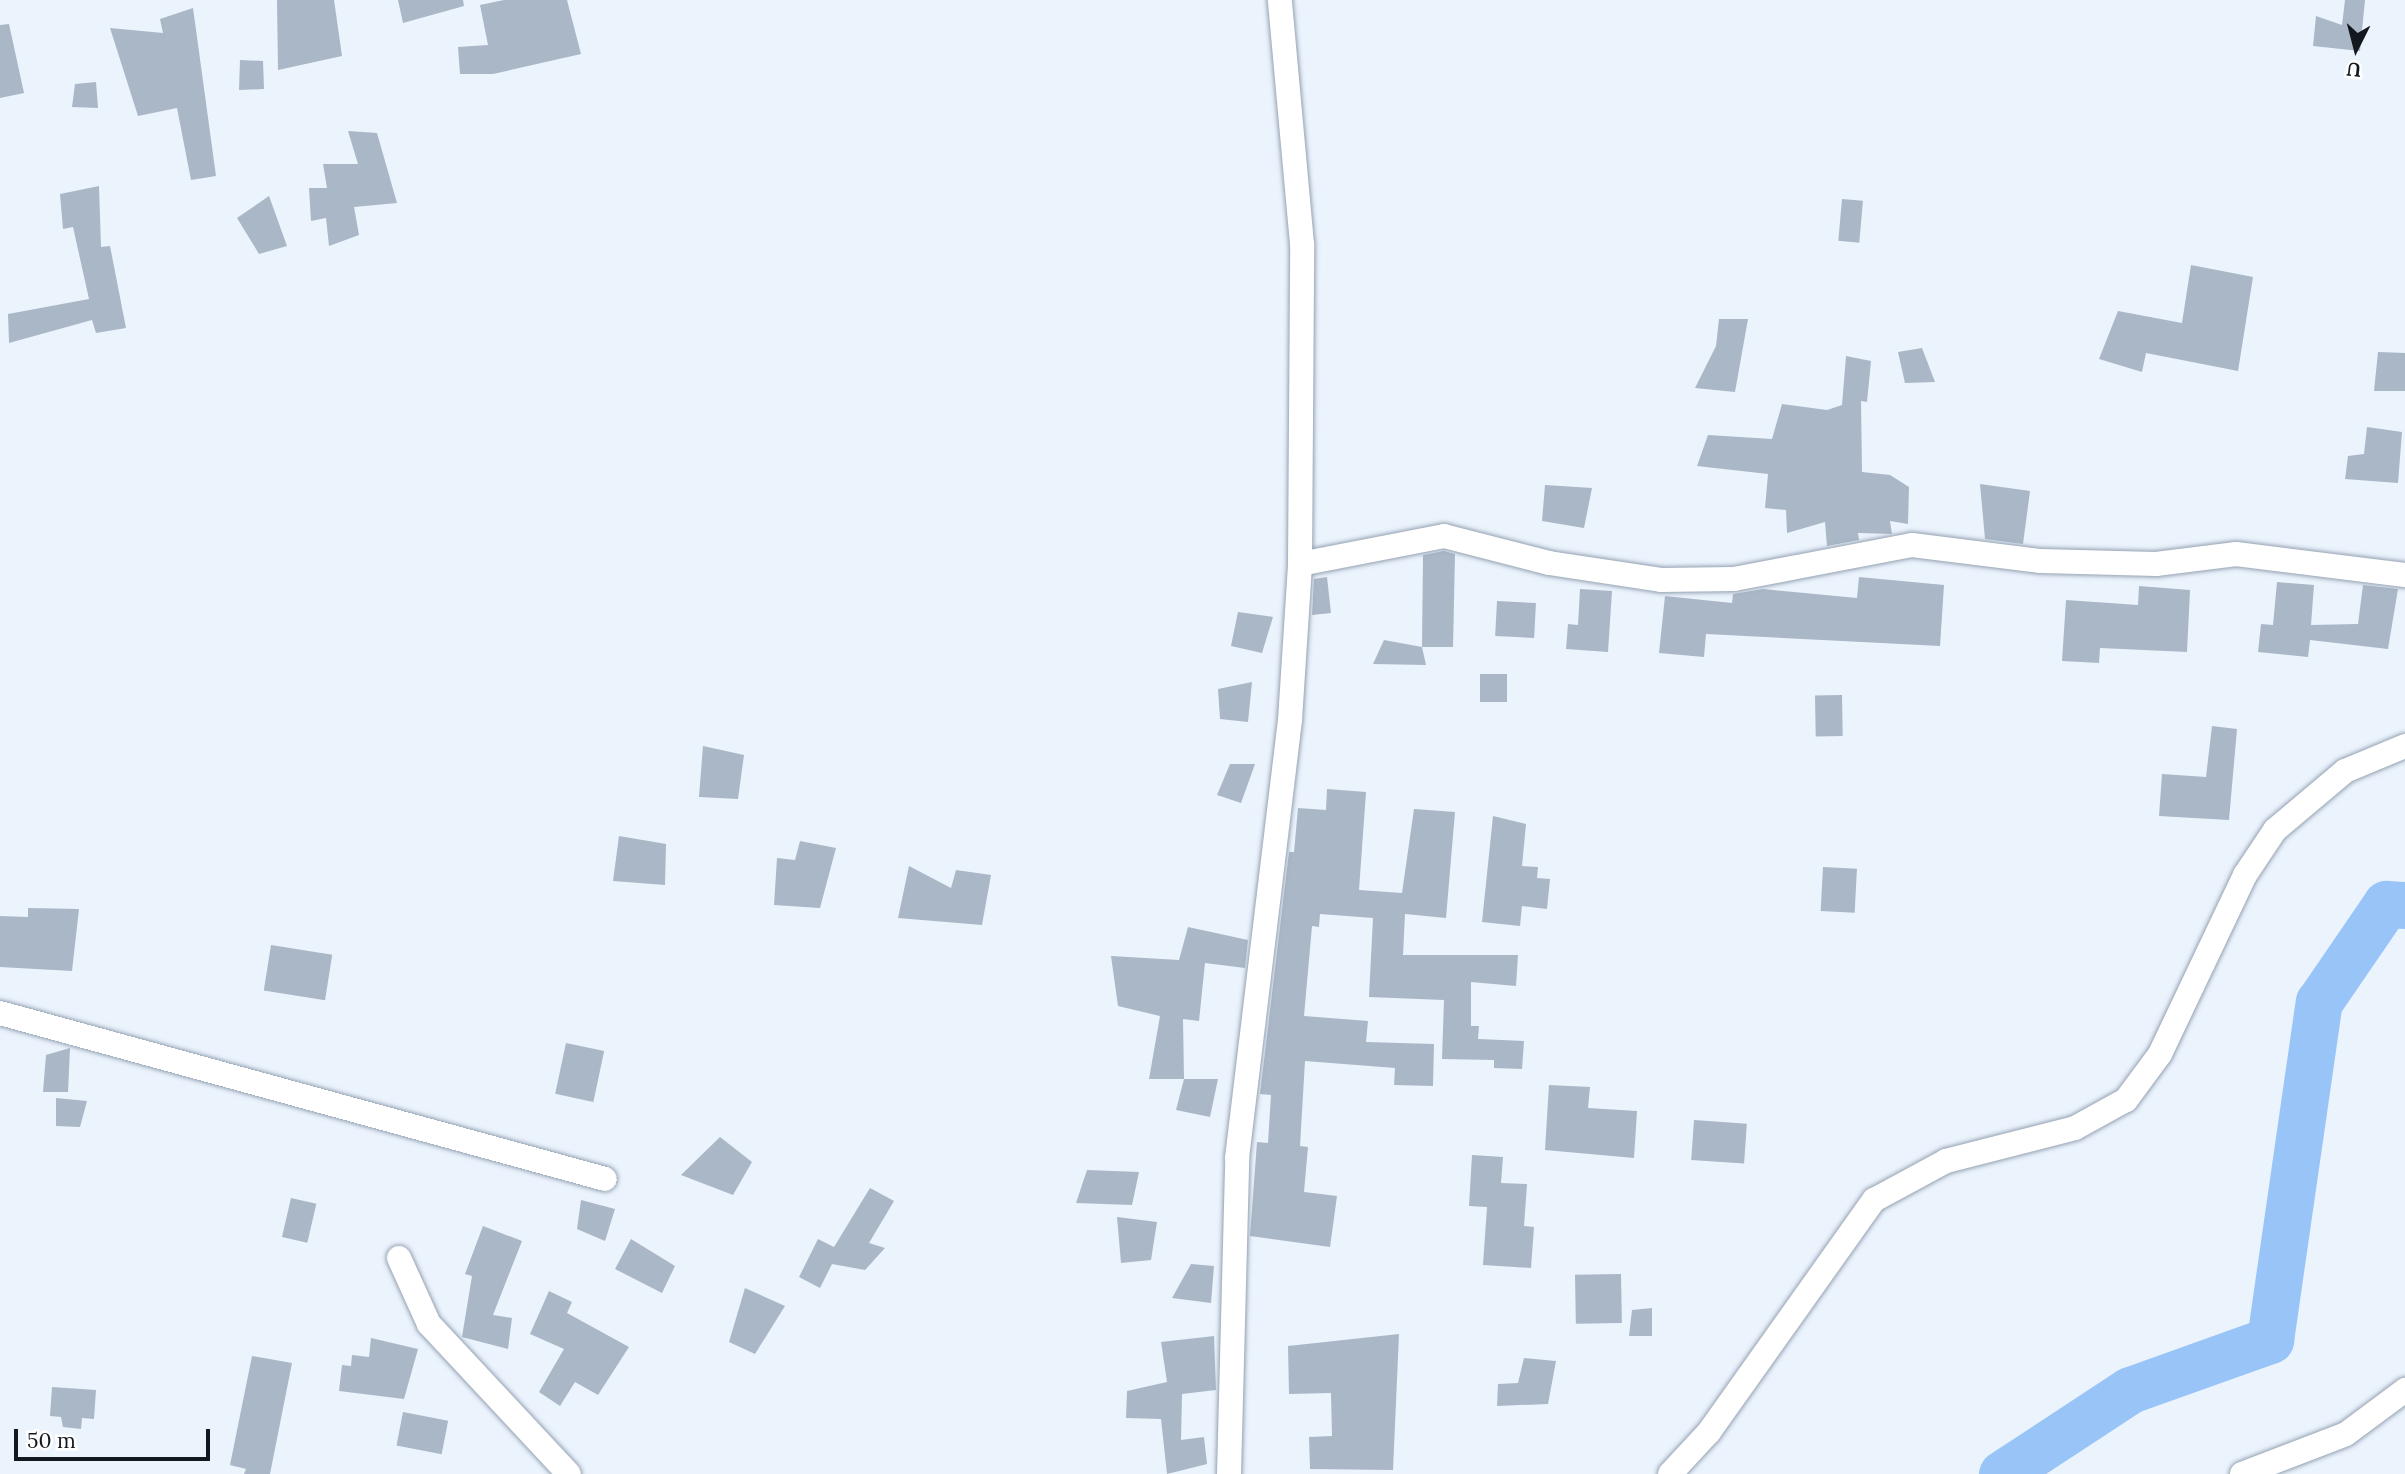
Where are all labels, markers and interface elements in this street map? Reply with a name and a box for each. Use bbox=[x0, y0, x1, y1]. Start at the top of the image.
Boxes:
north arrow bbox=[2321, 14, 2391, 84]
text: U bbox=[2345, 57, 2362, 83]
scale bar bbox=[18, 1414, 214, 1458]
text: 50 m bbox=[27, 1427, 76, 1454]

